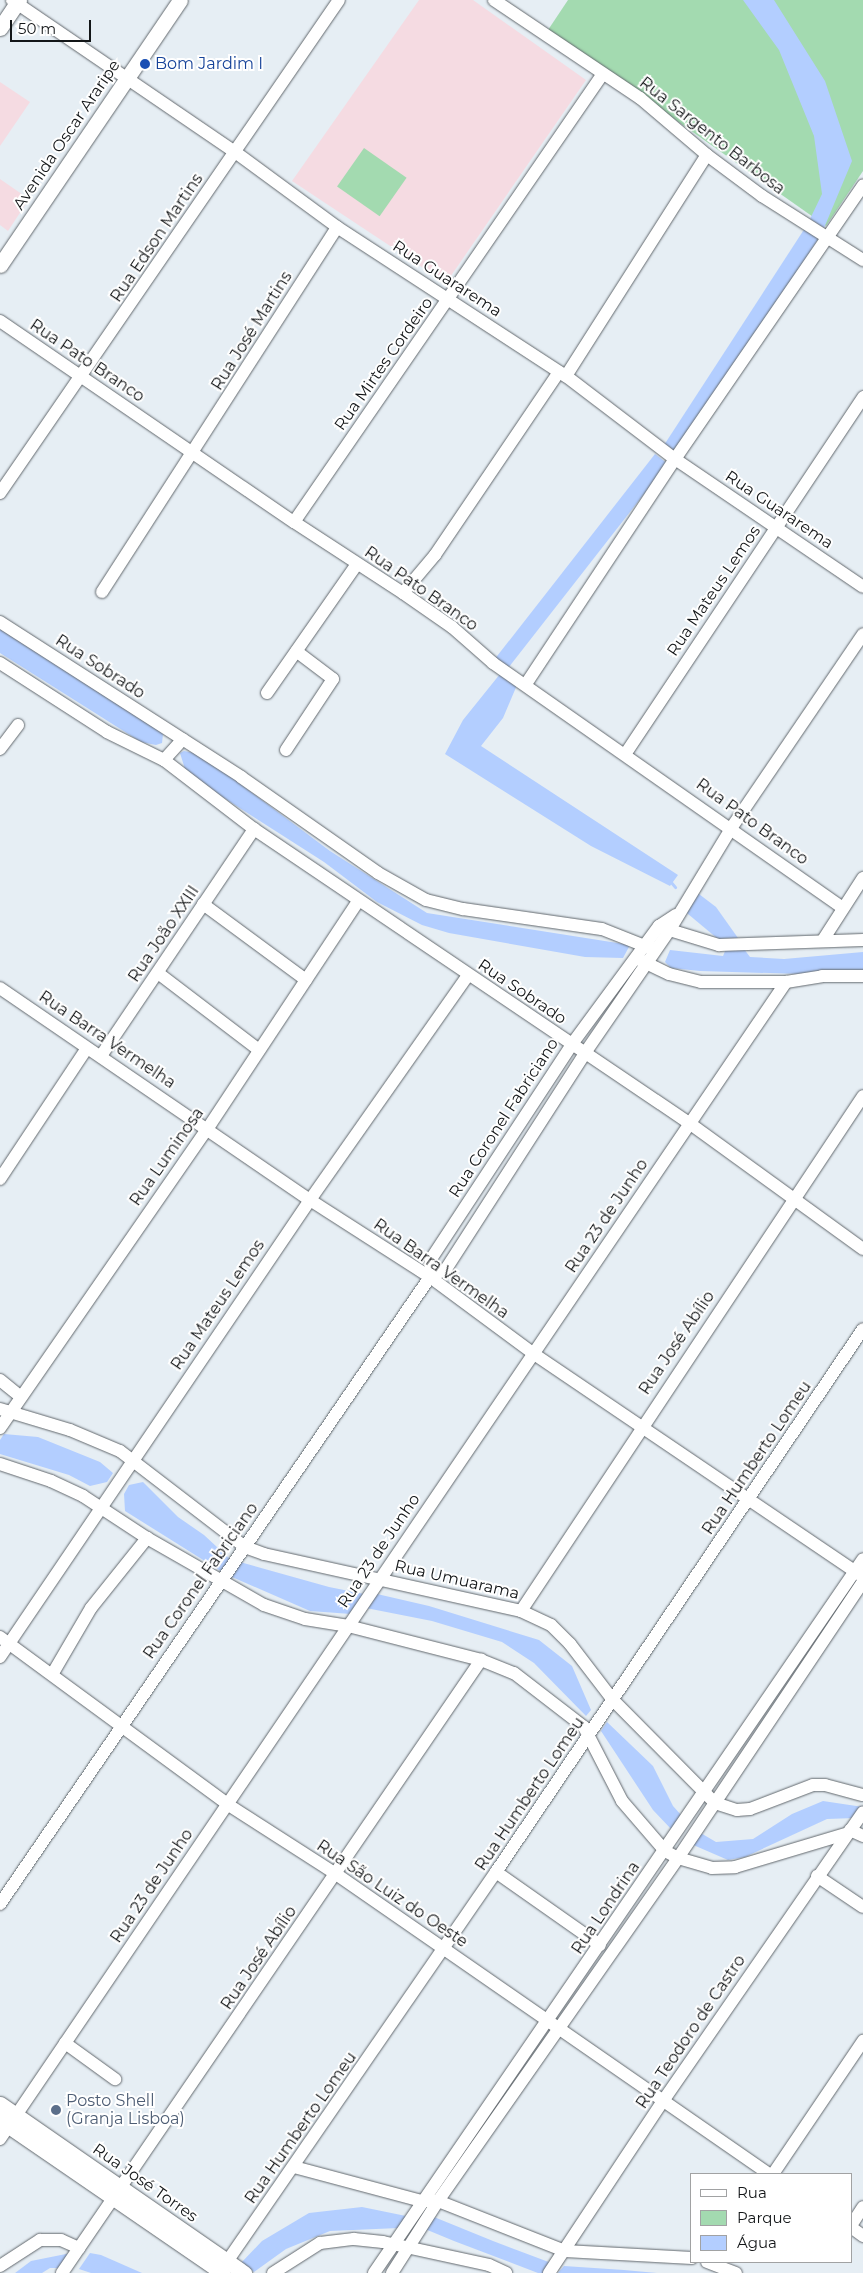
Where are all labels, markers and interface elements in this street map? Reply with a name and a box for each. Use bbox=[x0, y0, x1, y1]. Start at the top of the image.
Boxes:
scale bar bbox=[12, 10, 94, 42]
text: 50 m bbox=[18, 19, 56, 38]
place label: Bom Jardim I bbox=[155, 54, 263, 74]
street label: Avenida Oscar Araripe bbox=[10, 56, 124, 214]
marker: Bom Jardim I bbox=[139, 58, 151, 70]
street label: Rua Sargento Barbosa bbox=[635, 73, 789, 199]
street label: Rua Edson Martins bbox=[107, 170, 207, 306]
street label: Rua Guararema bbox=[389, 237, 505, 321]
street label: Rua José Martins bbox=[208, 268, 296, 394]
street label: Rua Mirtes Cordeiro bbox=[331, 294, 437, 434]
street label: Rua Pato Branco bbox=[26, 316, 148, 406]
street label: Rua Guararema bbox=[721, 467, 837, 553]
street label: Rua Mateus Lemos bbox=[663, 522, 765, 660]
street label: Rua Pato Branco bbox=[361, 543, 481, 635]
street label: Rua Sobrado bbox=[52, 631, 148, 703]
street label: Rua Pato Branco bbox=[692, 775, 812, 869]
street label: Rua João XXIII bbox=[125, 882, 203, 986]
street label: Rua Sobrado bbox=[474, 955, 570, 1029]
street label: Rua Barra Vermelha bbox=[35, 987, 179, 1093]
street label: Rua Coronel Fabriciano bbox=[445, 1035, 563, 1201]
street label: Rua Luminosa bbox=[126, 1104, 208, 1210]
street label: Rua 23 de Junho bbox=[562, 1155, 652, 1277]
street label: Rua Barra Vermelha bbox=[370, 1215, 512, 1323]
street label: Rua Mateus Lemos bbox=[167, 1236, 269, 1374]
street label: Rua José Abílio bbox=[635, 1288, 719, 1398]
street label: Rua Humberto Lomeu bbox=[698, 1378, 816, 1538]
street label: Rua 23 de Junho bbox=[334, 1490, 424, 1612]
street label: Rua Coronel Fabriciano bbox=[140, 1499, 262, 1663]
street label: Rua Umuarama bbox=[393, 1556, 521, 1604]
street label: Rua Humberto Lomeu bbox=[471, 1714, 589, 1874]
street label: Rua 23 de Junho bbox=[107, 1825, 197, 1947]
street label: Rua São Luiz do Oeste bbox=[313, 1836, 471, 1952]
street label: Rua Londrina bbox=[568, 1858, 644, 1958]
street label: Rua José Abílio bbox=[217, 1903, 301, 2013]
street label: Rua Teodoro de Castro bbox=[632, 1952, 750, 2112]
street label: Rua Humberto Lomeu bbox=[241, 2048, 361, 2208]
place label: Posto Shell (Granja Lisboa) bbox=[66, 2091, 185, 2129]
marker: Posto Shell (Granja Lisboa) bbox=[50, 2104, 62, 2116]
street label: Rua José Torres bbox=[89, 2140, 201, 2226]
legend bbox=[690, 2173, 853, 2263]
text: Rua bbox=[737, 2183, 767, 2202]
text: Parque bbox=[737, 2208, 792, 2227]
text: Água bbox=[737, 2233, 777, 2252]

